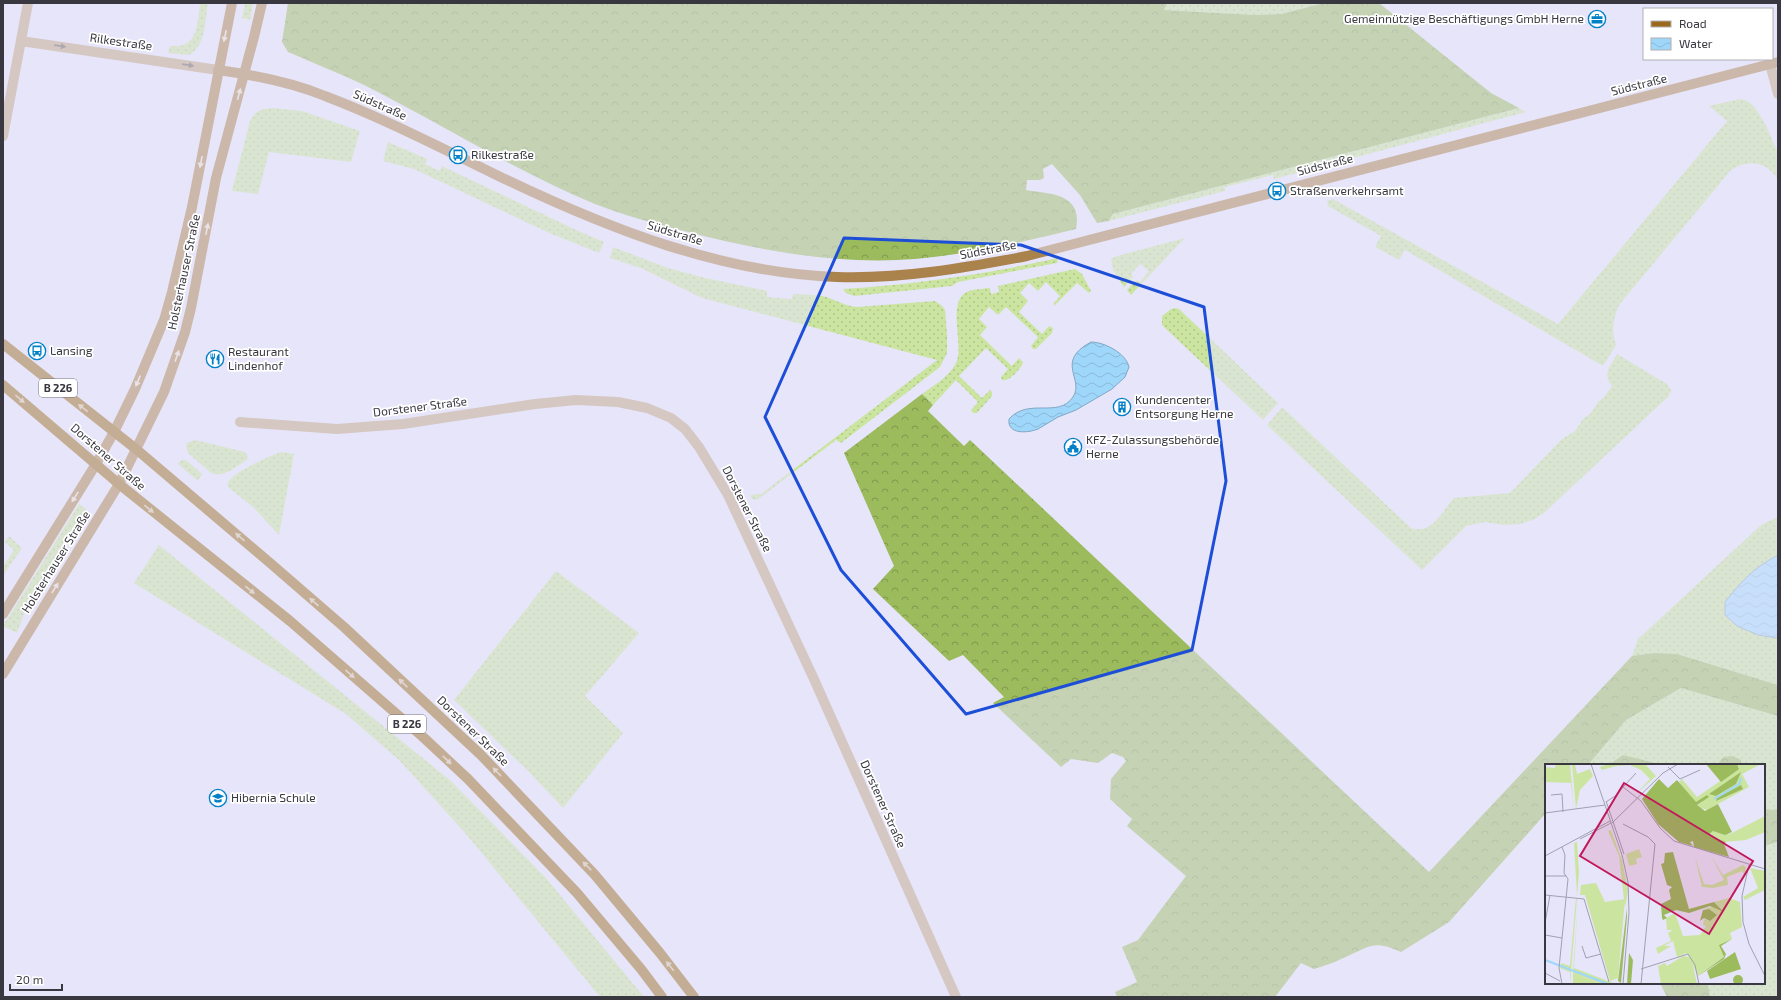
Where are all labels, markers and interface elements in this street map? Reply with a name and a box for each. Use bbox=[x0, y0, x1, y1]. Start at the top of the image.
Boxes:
legend bbox=[1643, 8, 1773, 60]
office icon: Gemeinnützige Beschäftigungs GmbH Herne bbox=[1587, 9, 1607, 29]
place label: Gemeinnützige Beschäftigungs GmbH Herne bbox=[1344, 11, 1584, 25]
text: Road bbox=[1679, 16, 1707, 30]
street label: Rilkestraße bbox=[89, 30, 153, 52]
one-way arrow bbox=[222, 30, 228, 42]
text: Water bbox=[1679, 36, 1713, 50]
one-way arrow bbox=[54, 43, 66, 49]
one-way arrow bbox=[182, 62, 194, 68]
street label: Südstraße bbox=[1609, 70, 1668, 98]
street label: Südstraße bbox=[351, 86, 409, 122]
one-way arrow bbox=[236, 88, 242, 100]
bus stop icon: Rilkestraße bbox=[448, 145, 468, 165]
place label: Rilkestraße bbox=[471, 147, 534, 161]
street label: Südstraße bbox=[1295, 150, 1354, 178]
one-way arrow bbox=[197, 156, 203, 168]
bus stop icon: Straßenverkehrsamt bbox=[1267, 181, 1287, 201]
place label: Straßenverkehrsamt bbox=[1290, 183, 1404, 197]
street label: Holsterhauser Straße bbox=[164, 213, 202, 331]
street label: Südstraße bbox=[646, 217, 705, 247]
one-way arrow bbox=[204, 223, 210, 235]
street label: Südstraße bbox=[958, 237, 1017, 261]
bus stop icon: Lansing bbox=[27, 341, 47, 361]
place label: Lansing bbox=[50, 343, 93, 357]
place label: Restaurant Lindenhof bbox=[228, 344, 289, 372]
one-way arrow bbox=[174, 349, 180, 361]
restaurant icon: Restaurant Lindenhof bbox=[205, 349, 225, 369]
one-way arrow bbox=[135, 376, 141, 388]
road number: B 226 bbox=[39, 379, 77, 397]
place label: Kundencenter Entsorgung Herne bbox=[1135, 392, 1234, 420]
street label: Dorstener Straße bbox=[372, 393, 468, 419]
one-way arrow bbox=[15, 395, 26, 404]
building icon: Kundencenter Entsorgung Herne bbox=[1112, 397, 1132, 417]
one-way arrow bbox=[78, 404, 89, 412]
street label: Dorstener Straße bbox=[68, 420, 149, 493]
place label: KFZ-Zulassungsbehörde Herne bbox=[1086, 432, 1219, 460]
public building icon: KFZ-Zulassungsbehörde Herne bbox=[1063, 437, 1083, 457]
street label: Dorstener Straße bbox=[720, 463, 776, 554]
one-way arrow bbox=[71, 492, 79, 502]
one-way arrow bbox=[144, 504, 155, 513]
street label: Holsterhauser Straße bbox=[18, 508, 92, 615]
one-way arrow bbox=[234, 533, 245, 542]
one-way arrow bbox=[52, 582, 59, 594]
one-way arrow bbox=[245, 586, 256, 594]
one-way arrow bbox=[309, 597, 320, 606]
one-way arrow bbox=[345, 669, 354, 678]
one-way arrow bbox=[398, 678, 408, 687]
street label: Dorstener Straße bbox=[435, 692, 513, 768]
road number: B 226 bbox=[388, 715, 426, 733]
one-way arrow bbox=[442, 755, 453, 764]
street label: Dorstener Straße bbox=[858, 758, 910, 850]
inset map bbox=[1545, 764, 1765, 984]
one-way arrow bbox=[493, 767, 502, 777]
school or university icon: Hibernia Schule bbox=[208, 788, 228, 808]
place label: Hibernia Schule bbox=[231, 790, 316, 804]
one-way arrow bbox=[582, 861, 592, 871]
one-way arrow bbox=[666, 961, 675, 972]
scale bar bbox=[10, 966, 62, 992]
text: 20 m bbox=[16, 972, 43, 986]

